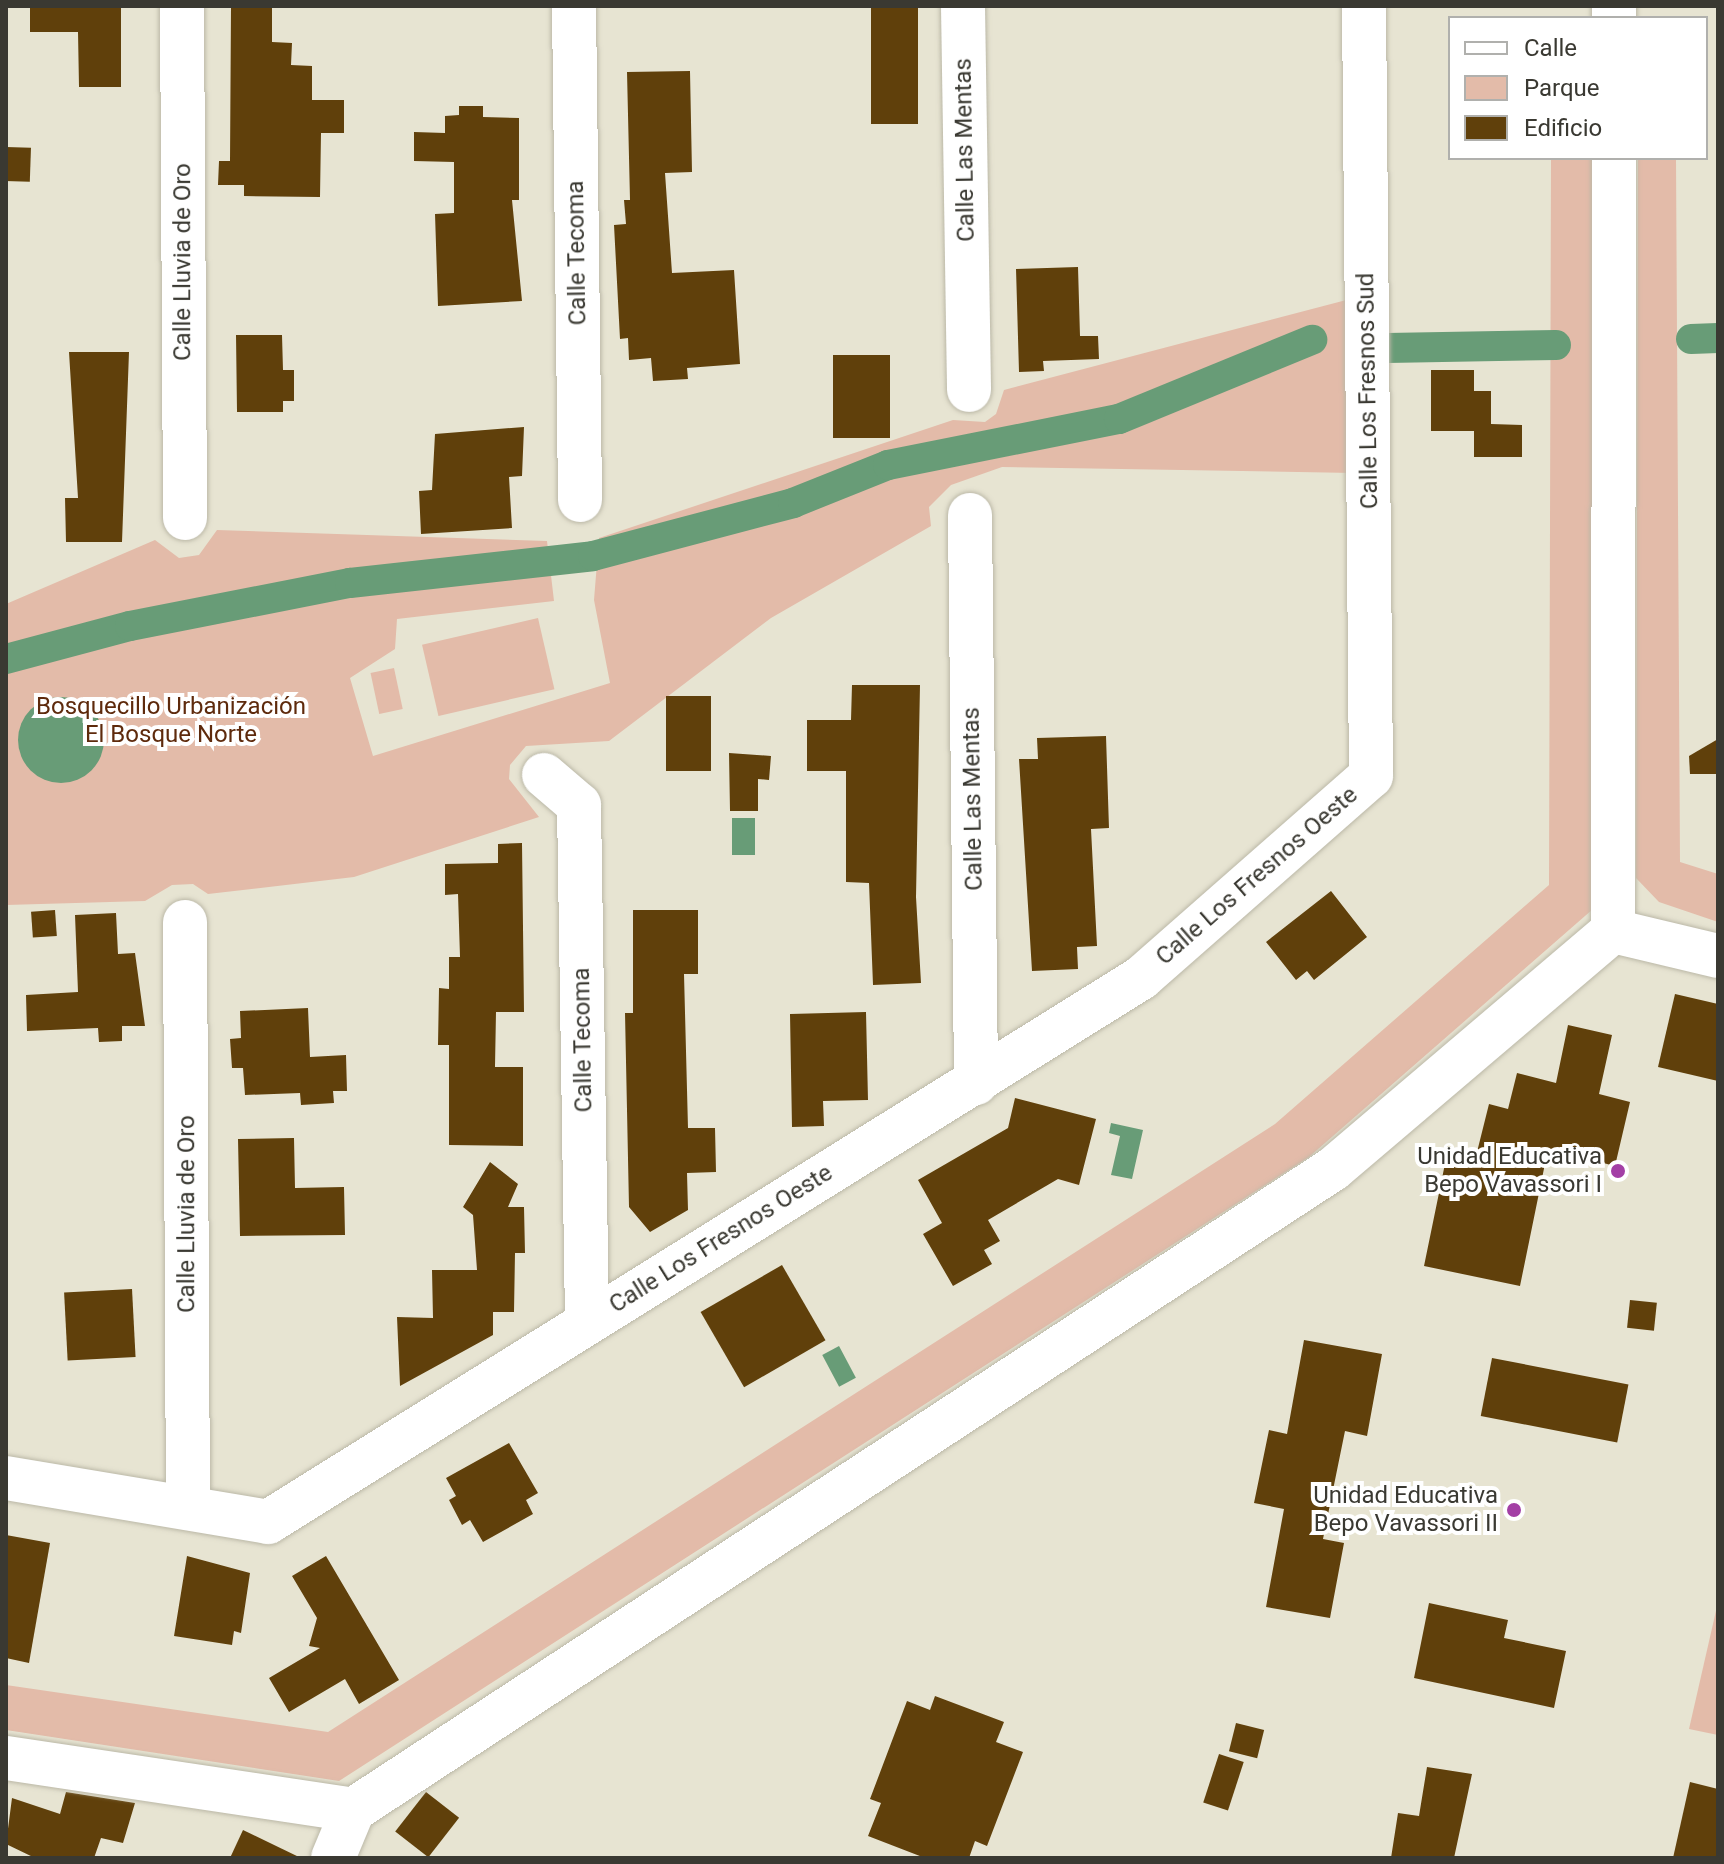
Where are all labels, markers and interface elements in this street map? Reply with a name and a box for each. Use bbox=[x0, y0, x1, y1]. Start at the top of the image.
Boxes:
legend bbox=[1448, 16, 1708, 160]
text: Calle bbox=[1524, 34, 1577, 62]
street label: Calle Las Mentas bbox=[949, 58, 981, 242]
text: Parque bbox=[1524, 74, 1600, 102]
text: Edificio bbox=[1524, 114, 1602, 142]
street label: Calle Lluvia de Oro bbox=[169, 163, 197, 361]
street label: Calle Tecoma bbox=[561, 180, 593, 326]
street label: Calle Los Fresnos Sud bbox=[1352, 273, 1384, 509]
park label: Bosquecillo Urbanización El Bosque Norte bbox=[36, 693, 306, 749]
street label: Calle Las Mentas bbox=[957, 707, 989, 891]
street label: Calle Los Fresnos Oeste bbox=[1150, 781, 1364, 971]
street label: Calle Tecoma bbox=[567, 967, 599, 1113]
street label: Calle Lluvia de Oro bbox=[173, 1115, 201, 1313]
place label: Unidad Educativa Bepo Vavassori I bbox=[1417, 1143, 1602, 1199]
street label: Calle Los Fresnos Oeste bbox=[604, 1159, 838, 1319]
marker: Unidad Educativa Bepo Vavassori I bbox=[1609, 1162, 1627, 1180]
place label: Unidad Educativa Bepo Vavassori II bbox=[1313, 1482, 1498, 1538]
marker: Unidad Educativa Bepo Vavassori II bbox=[1505, 1501, 1523, 1519]

